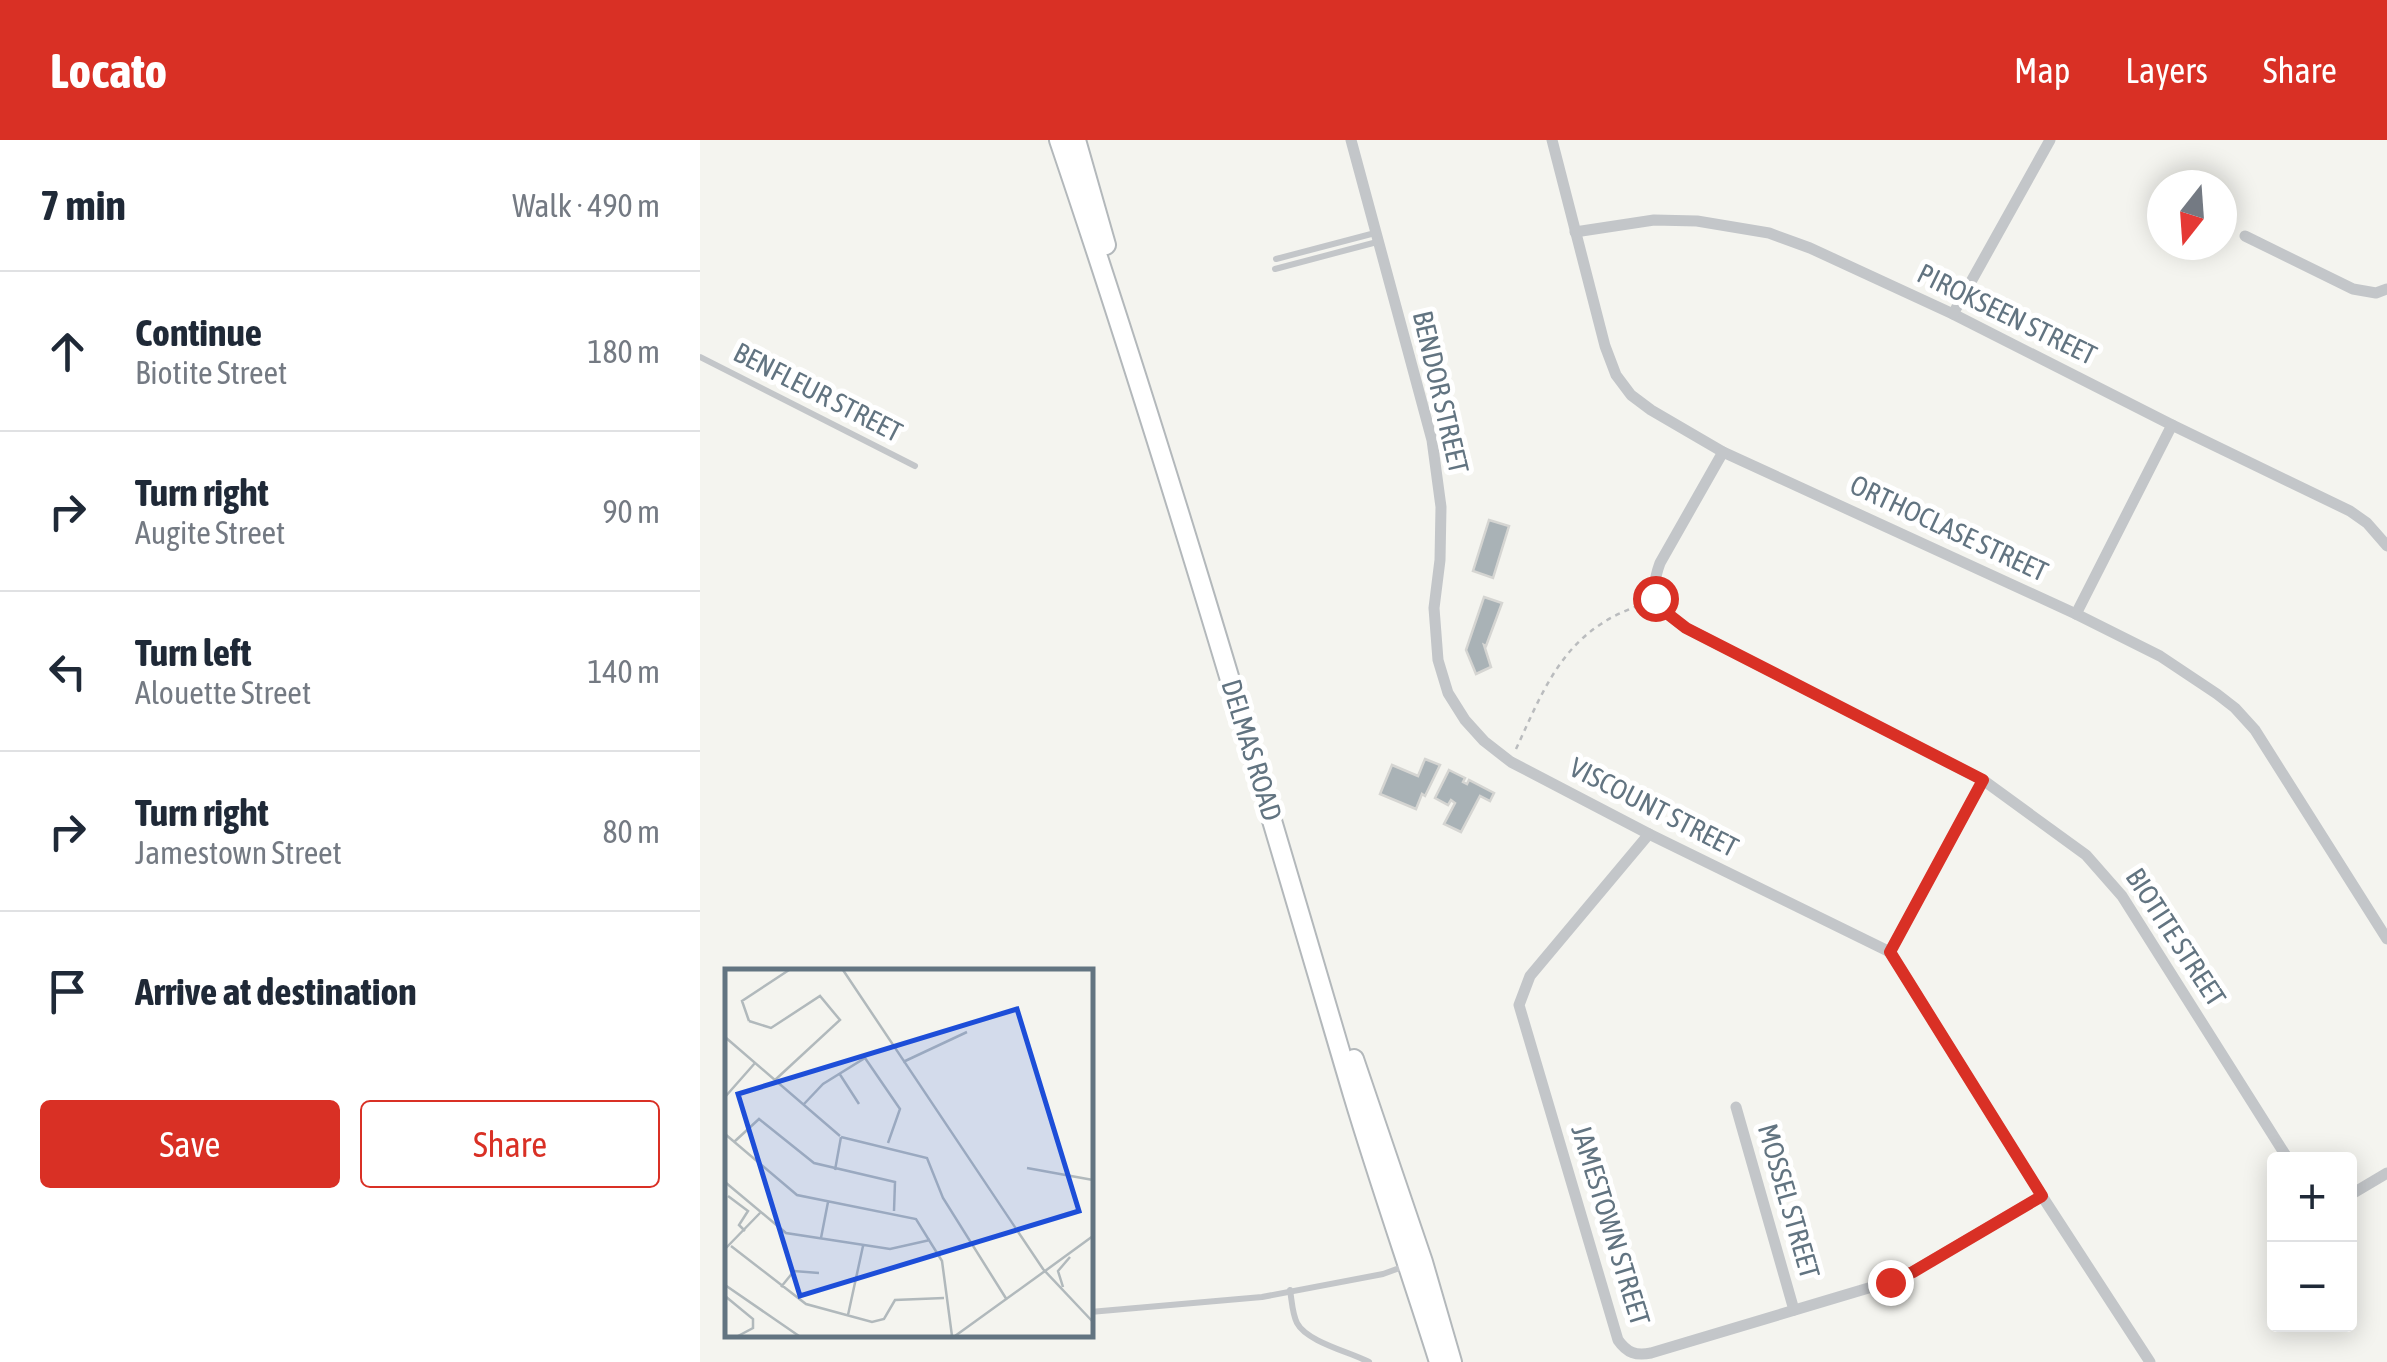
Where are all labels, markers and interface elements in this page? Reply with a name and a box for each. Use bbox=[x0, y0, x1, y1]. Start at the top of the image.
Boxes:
text: Locato bbox=[50, 43, 167, 98]
text: Map bbox=[2014, 50, 2070, 90]
text: Layers bbox=[2125, 50, 2208, 90]
text: Share bbox=[2263, 50, 2337, 90]
north arrow bbox=[2147, 170, 2237, 260]
text: 7 min bbox=[40, 181, 126, 229]
text: Walk · 490 m bbox=[512, 187, 660, 224]
street label: PIROKSEEN STREET bbox=[1912, 257, 2102, 371]
street label: BENDOR STREET bbox=[1407, 308, 1475, 476]
text: Continue bbox=[135, 311, 262, 354]
icon: ahead bbox=[40, 324, 95, 379]
text: 180 m bbox=[587, 333, 660, 370]
street label: BENFLEUR STREET bbox=[729, 336, 907, 448]
text: Biotite Street bbox=[135, 354, 287, 391]
street label: ORTHOCLASE STREET bbox=[1845, 468, 2053, 588]
text: Turn right bbox=[135, 471, 269, 514]
icon: right bbox=[40, 484, 95, 539]
text: 90 m bbox=[602, 493, 660, 530]
text: Augite Street bbox=[135, 514, 285, 551]
route start bbox=[1633, 576, 1679, 622]
text: Turn left bbox=[135, 631, 251, 674]
icon: left bbox=[40, 644, 95, 699]
text: 140 m bbox=[587, 653, 660, 690]
text: Alouette Street bbox=[135, 674, 311, 711]
street label: DELMAS ROAD bbox=[1215, 676, 1289, 824]
street label: VISCOUNT STREET bbox=[1565, 751, 1743, 863]
text: Turn right bbox=[135, 791, 269, 834]
icon: right bbox=[40, 804, 95, 859]
text: 80 m bbox=[602, 813, 660, 850]
text: Jamestown Street bbox=[135, 834, 342, 871]
street label: BIOTITE STREET bbox=[2120, 862, 2232, 1012]
icon: arrive bbox=[40, 964, 95, 1019]
inset map bbox=[725, 969, 1092, 1337]
text: Arrive at destination bbox=[135, 970, 417, 1013]
button: Save bbox=[40, 1100, 340, 1188]
button: Share bbox=[360, 1100, 660, 1188]
street label: MOSSEL STREET bbox=[1752, 1120, 1826, 1282]
street label: JAMESTOWN STREET bbox=[1565, 1121, 1657, 1329]
map controls bbox=[2267, 1152, 2357, 1332]
button: + bbox=[2267, 1152, 2357, 1242]
button: − bbox=[2267, 1242, 2357, 1332]
route end bbox=[1868, 1260, 1914, 1306]

